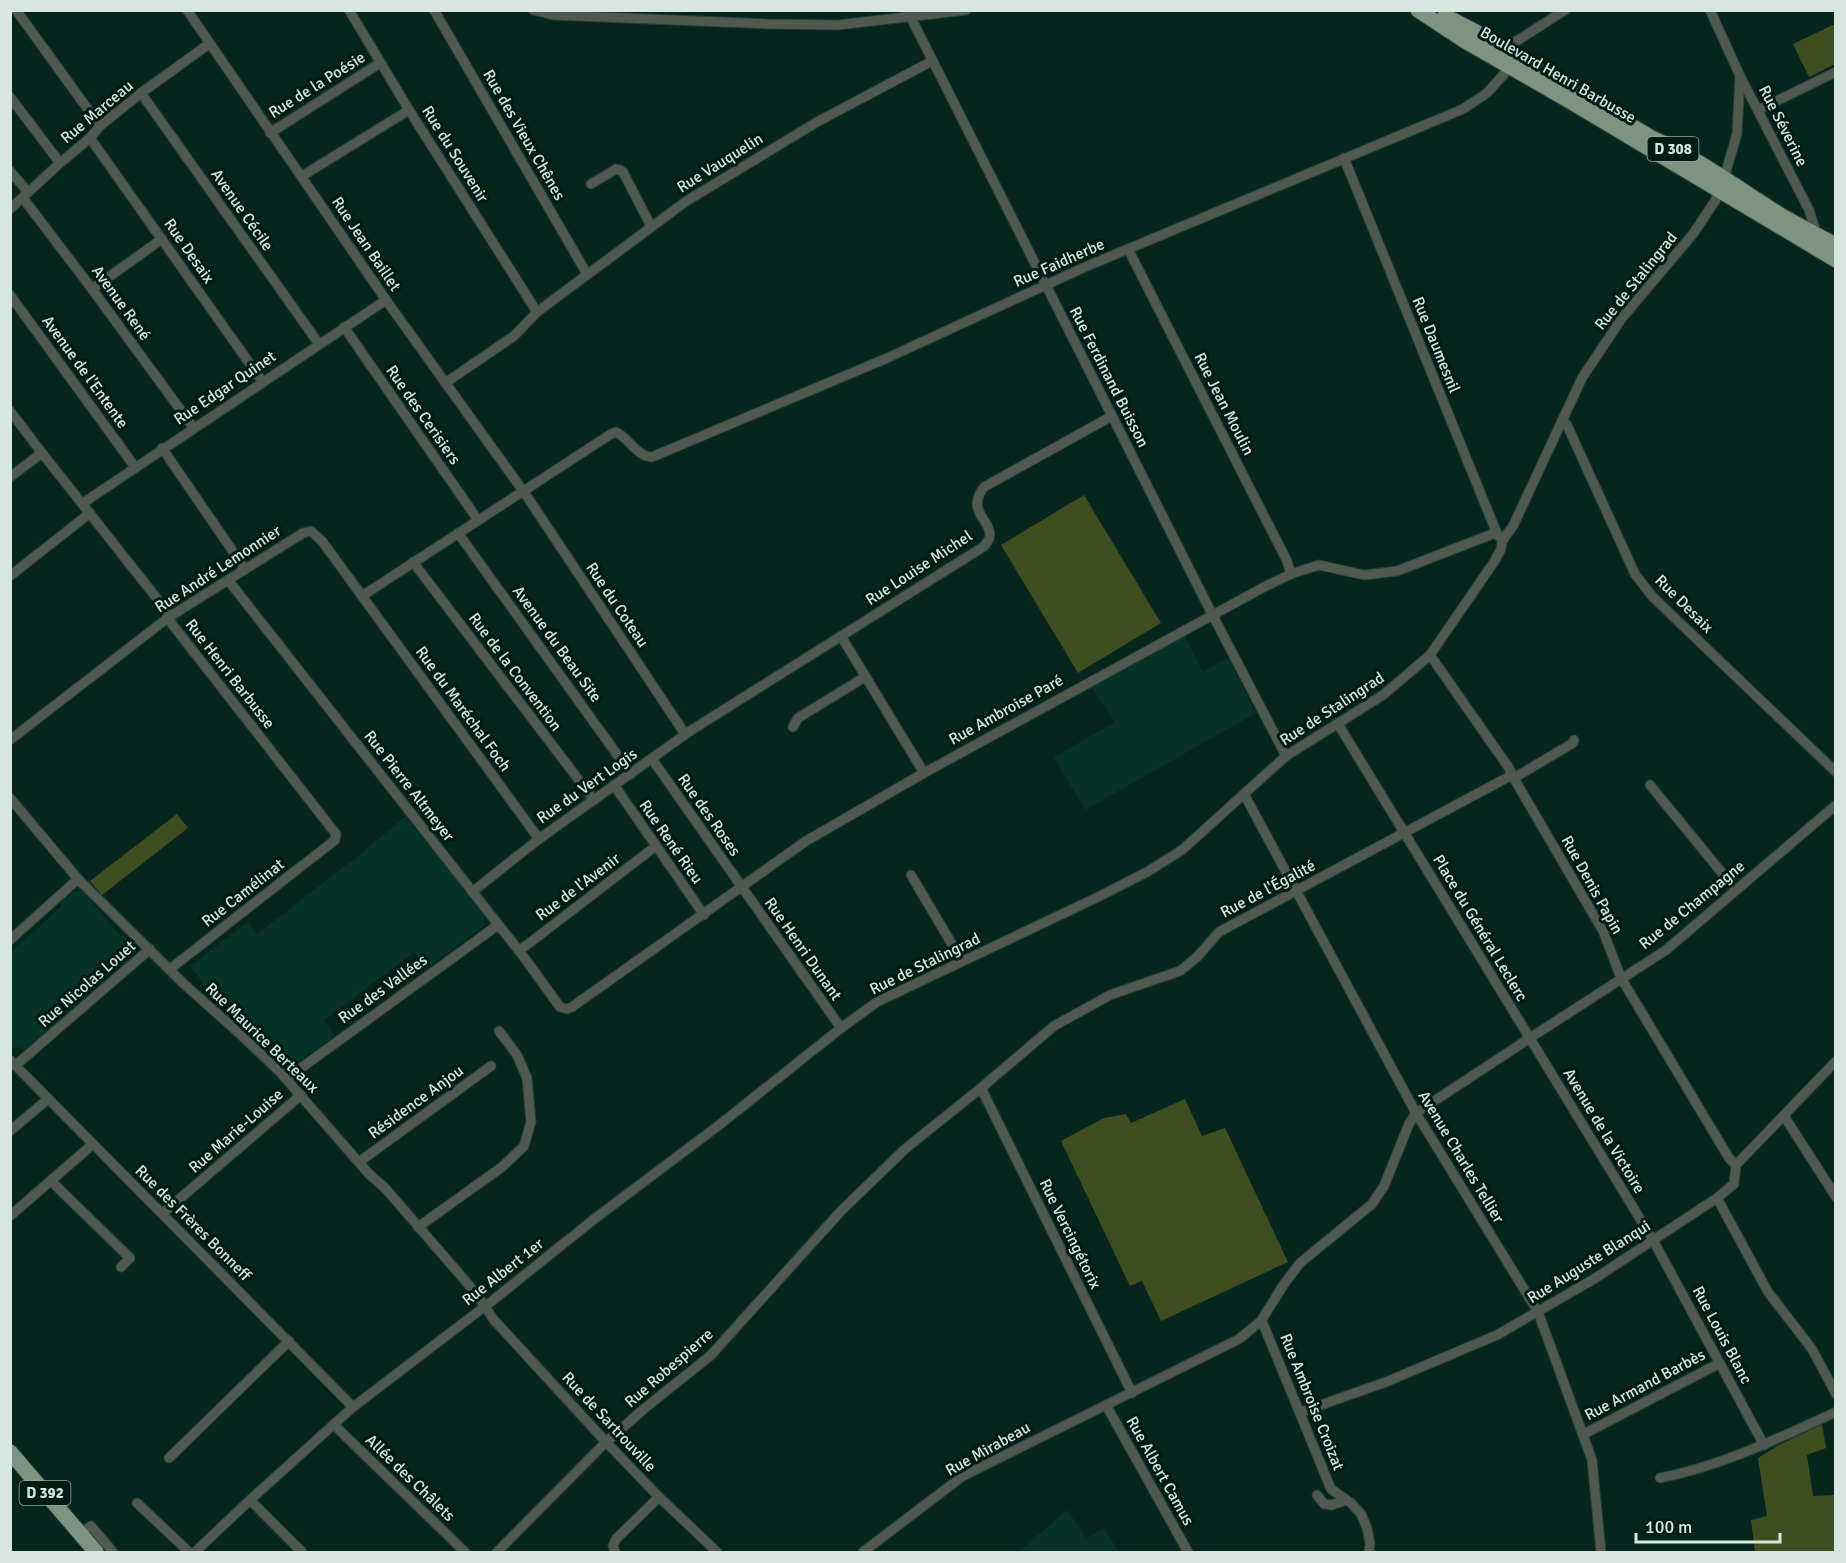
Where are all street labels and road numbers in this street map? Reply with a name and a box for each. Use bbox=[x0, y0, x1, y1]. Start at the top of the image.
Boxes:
street label: Boulevard Henri Barbusse bbox=[1477, 22, 1639, 128]
street label: Rue de la Poésie bbox=[265, 47, 369, 123]
street label: Rue des Vieux Chênes bbox=[478, 66, 570, 204]
street label: Rue Marceau bbox=[57, 76, 137, 148]
street label: Rue Séverine bbox=[1754, 82, 1812, 170]
street label: Rue du Souvenir bbox=[417, 102, 493, 206]
street label: Rue Vauquelin bbox=[673, 129, 767, 197]
road number: D 308 bbox=[1648, 137, 1698, 161]
street label: Avenue Cécile bbox=[206, 165, 278, 255]
street label: Rue Jean Baillet bbox=[327, 193, 405, 295]
street label: Rue Desaix bbox=[159, 215, 219, 288]
street label: Rue de Stalingrad bbox=[1590, 228, 1682, 334]
street label: Rue Faidherbe bbox=[1010, 234, 1108, 292]
street label: Avenue René bbox=[87, 262, 155, 344]
street label: Rue Daumesnil bbox=[1408, 294, 1465, 396]
street label: Rue Ferdinand Buisson bbox=[1065, 303, 1153, 451]
street label: Avenue de l'Entente bbox=[37, 312, 133, 432]
street label: Rue Edgar Quinet bbox=[170, 346, 280, 429]
street label: Rue Jean Moulin bbox=[1189, 349, 1259, 459]
street label: Rue des Cerisiers bbox=[381, 361, 465, 469]
street label: Rue André Lemonnier bbox=[151, 521, 285, 617]
street label: Rue Louise Michel bbox=[862, 526, 977, 610]
street label: Rue du Coteau bbox=[581, 559, 653, 651]
street label: Rue Desaix bbox=[1651, 571, 1718, 638]
street label: Avenue du Beau Site bbox=[508, 582, 606, 706]
street label: Rue de la Convention bbox=[464, 609, 566, 735]
street label: Rue Henri Barbusse bbox=[181, 615, 279, 733]
street label: Rue du Maréchal Foch bbox=[411, 642, 515, 776]
street label: Rue de Stalingrad bbox=[1276, 668, 1388, 750]
street label: Rue Ambroise Paré bbox=[945, 670, 1067, 750]
street label: Rue Pierre Altmeyer bbox=[359, 727, 459, 846]
street label: Rue du Vert Logis bbox=[533, 744, 641, 828]
street label: Rue des Roses bbox=[673, 770, 745, 860]
street label: Rue René Rieu bbox=[635, 796, 707, 888]
street label: Rue Denis Papin bbox=[1557, 832, 1627, 938]
street label: Rue de l'Avenir bbox=[532, 849, 624, 925]
street label: Place du Général Leclerc bbox=[1428, 851, 1532, 1005]
street label: Rue Camélinat bbox=[198, 854, 289, 931]
street label: Rue de l'Égalité bbox=[1217, 856, 1319, 922]
street label: Rue de Champagne bbox=[1635, 856, 1749, 954]
street label: Rue Henri Dunant bbox=[760, 894, 846, 1005]
street label: Rue de Stalingrad bbox=[866, 929, 984, 999]
street label: Rue Nicolas Louet bbox=[34, 936, 140, 1032]
street label: Rue des Vallées bbox=[335, 950, 431, 1028]
street label: Rue Maurice Berteaux bbox=[201, 979, 323, 1098]
street label: Résidence Anjou bbox=[364, 1061, 468, 1143]
street label: Avenue de la Victoire bbox=[1559, 1065, 1649, 1197]
street label: Rue Marie-Louise bbox=[185, 1084, 287, 1178]
street label: Avenue Charles Tellier bbox=[1414, 1087, 1508, 1227]
street label: Rue des Frères Bonneff bbox=[131, 1161, 256, 1286]
street label: Rue Vercingétorix bbox=[1035, 1176, 1106, 1293]
street label: Rue Auguste Blanqui bbox=[1524, 1216, 1654, 1308]
street label: Rue Albert 1er bbox=[458, 1234, 548, 1310]
street label: Rue Louis Blanc bbox=[1688, 1283, 1756, 1387]
street label: Rue Robespierre bbox=[621, 1324, 717, 1412]
street label: Rue Ambroise Croizat bbox=[1275, 1331, 1349, 1474]
street label: Rue Armand Barbès bbox=[1581, 1345, 1709, 1425]
street label: Rue de Sartrouville bbox=[558, 1368, 660, 1476]
street label: Rue Albert Camus bbox=[1122, 1413, 1198, 1529]
street label: Rue Mirabeau bbox=[942, 1417, 1034, 1481]
street label: Allée des Châlets bbox=[361, 1430, 459, 1526]
road number: D 392 bbox=[20, 1481, 70, 1505]

